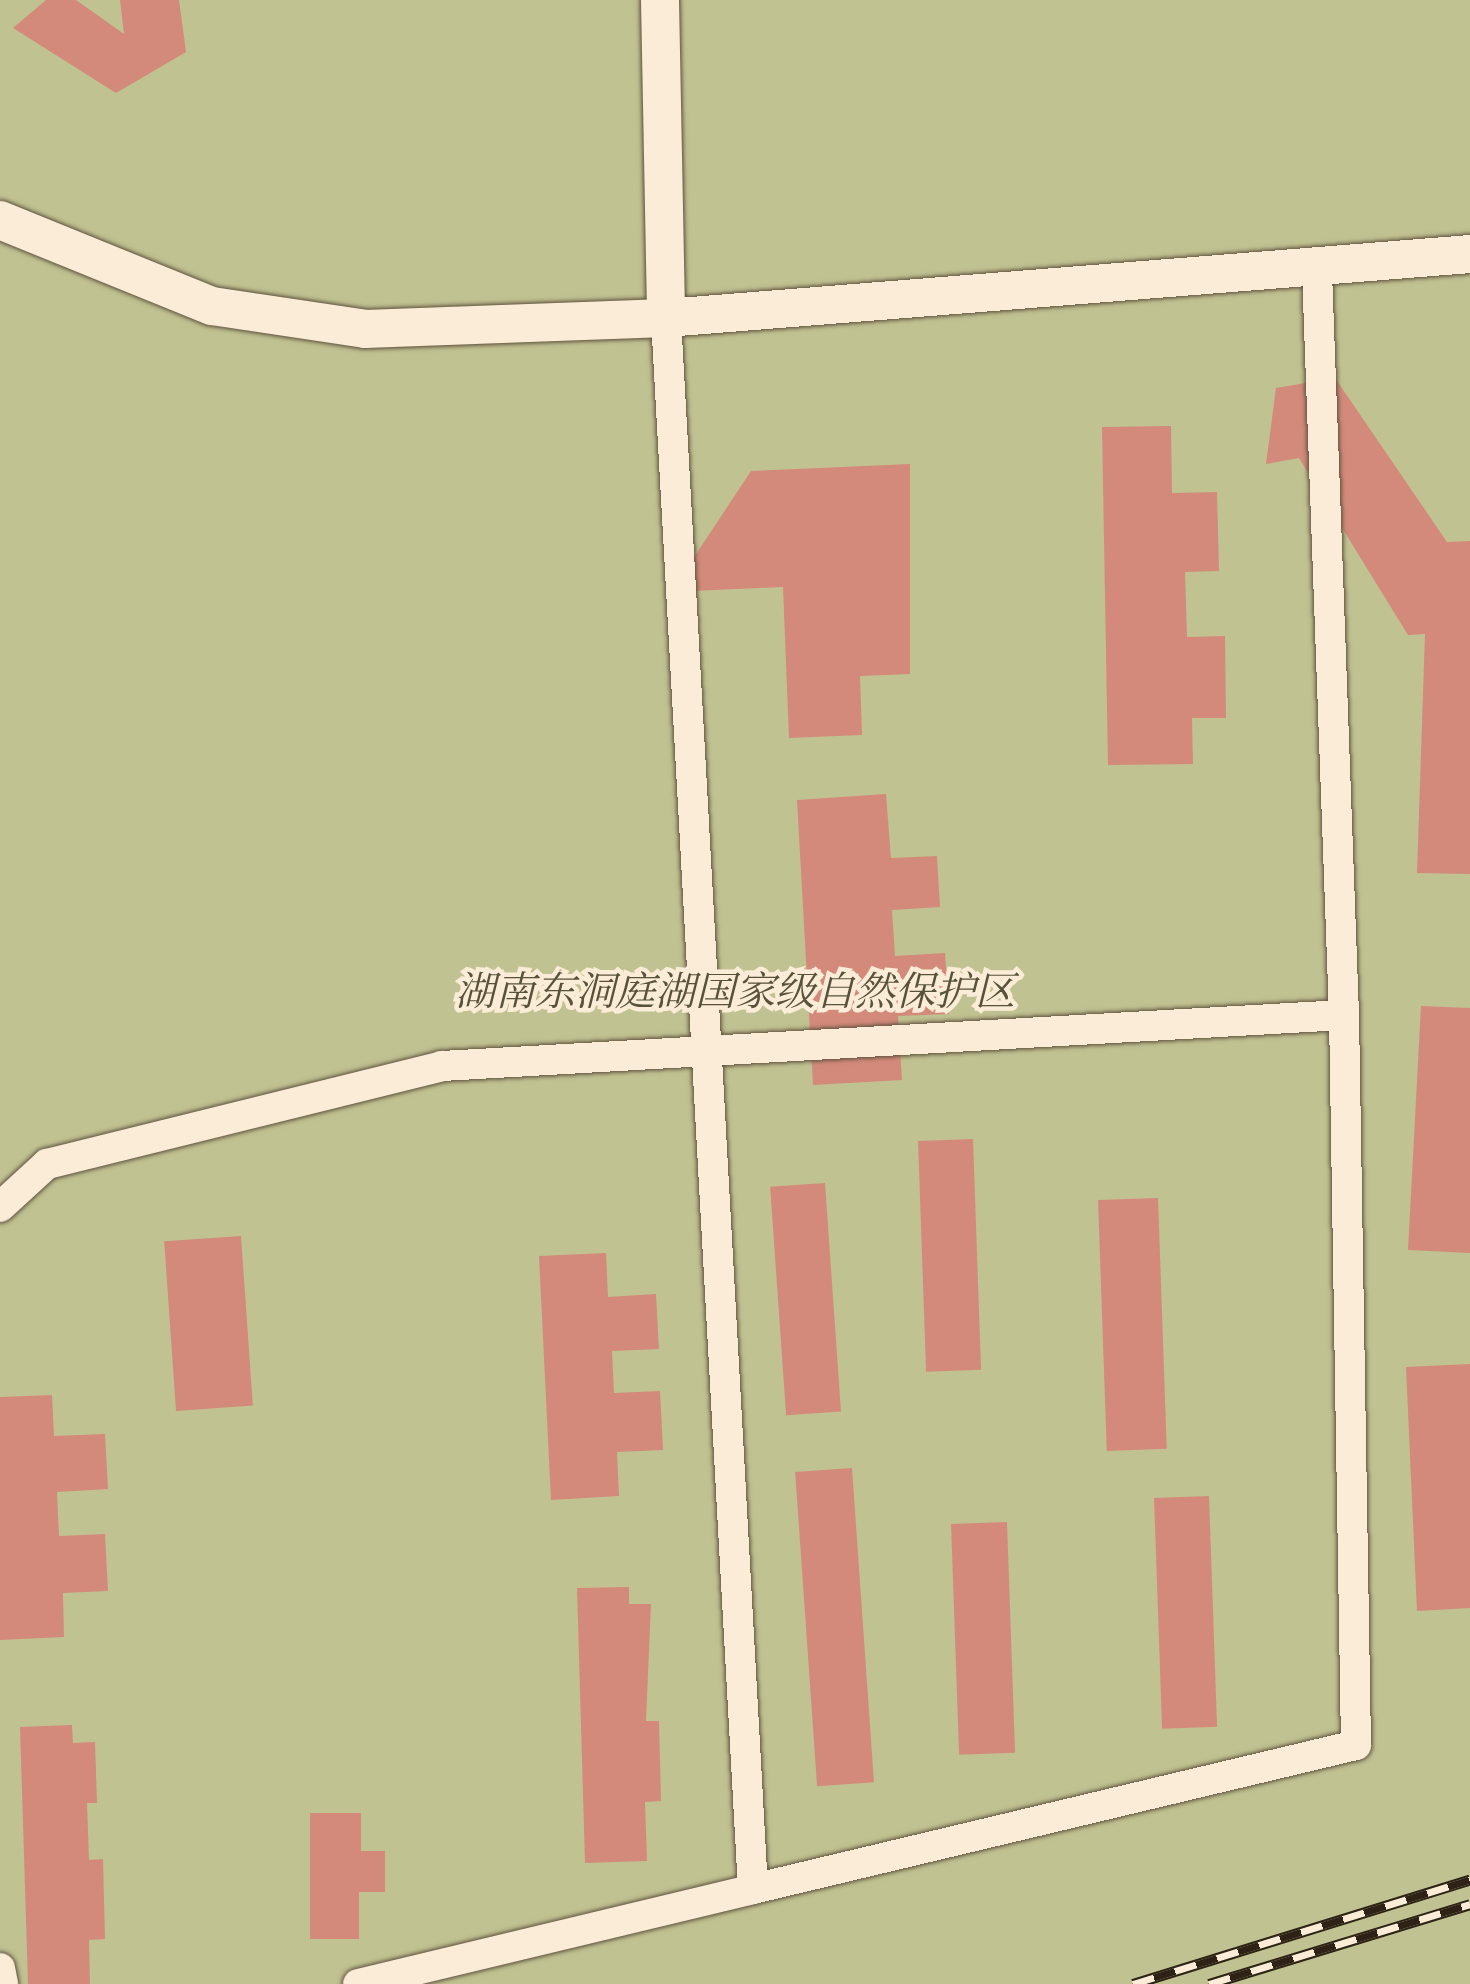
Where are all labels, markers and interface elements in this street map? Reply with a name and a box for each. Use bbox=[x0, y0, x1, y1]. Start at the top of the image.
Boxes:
park label: 湖南东洞庭湖国家级自然保护区 bbox=[455, 968, 1015, 1016]

